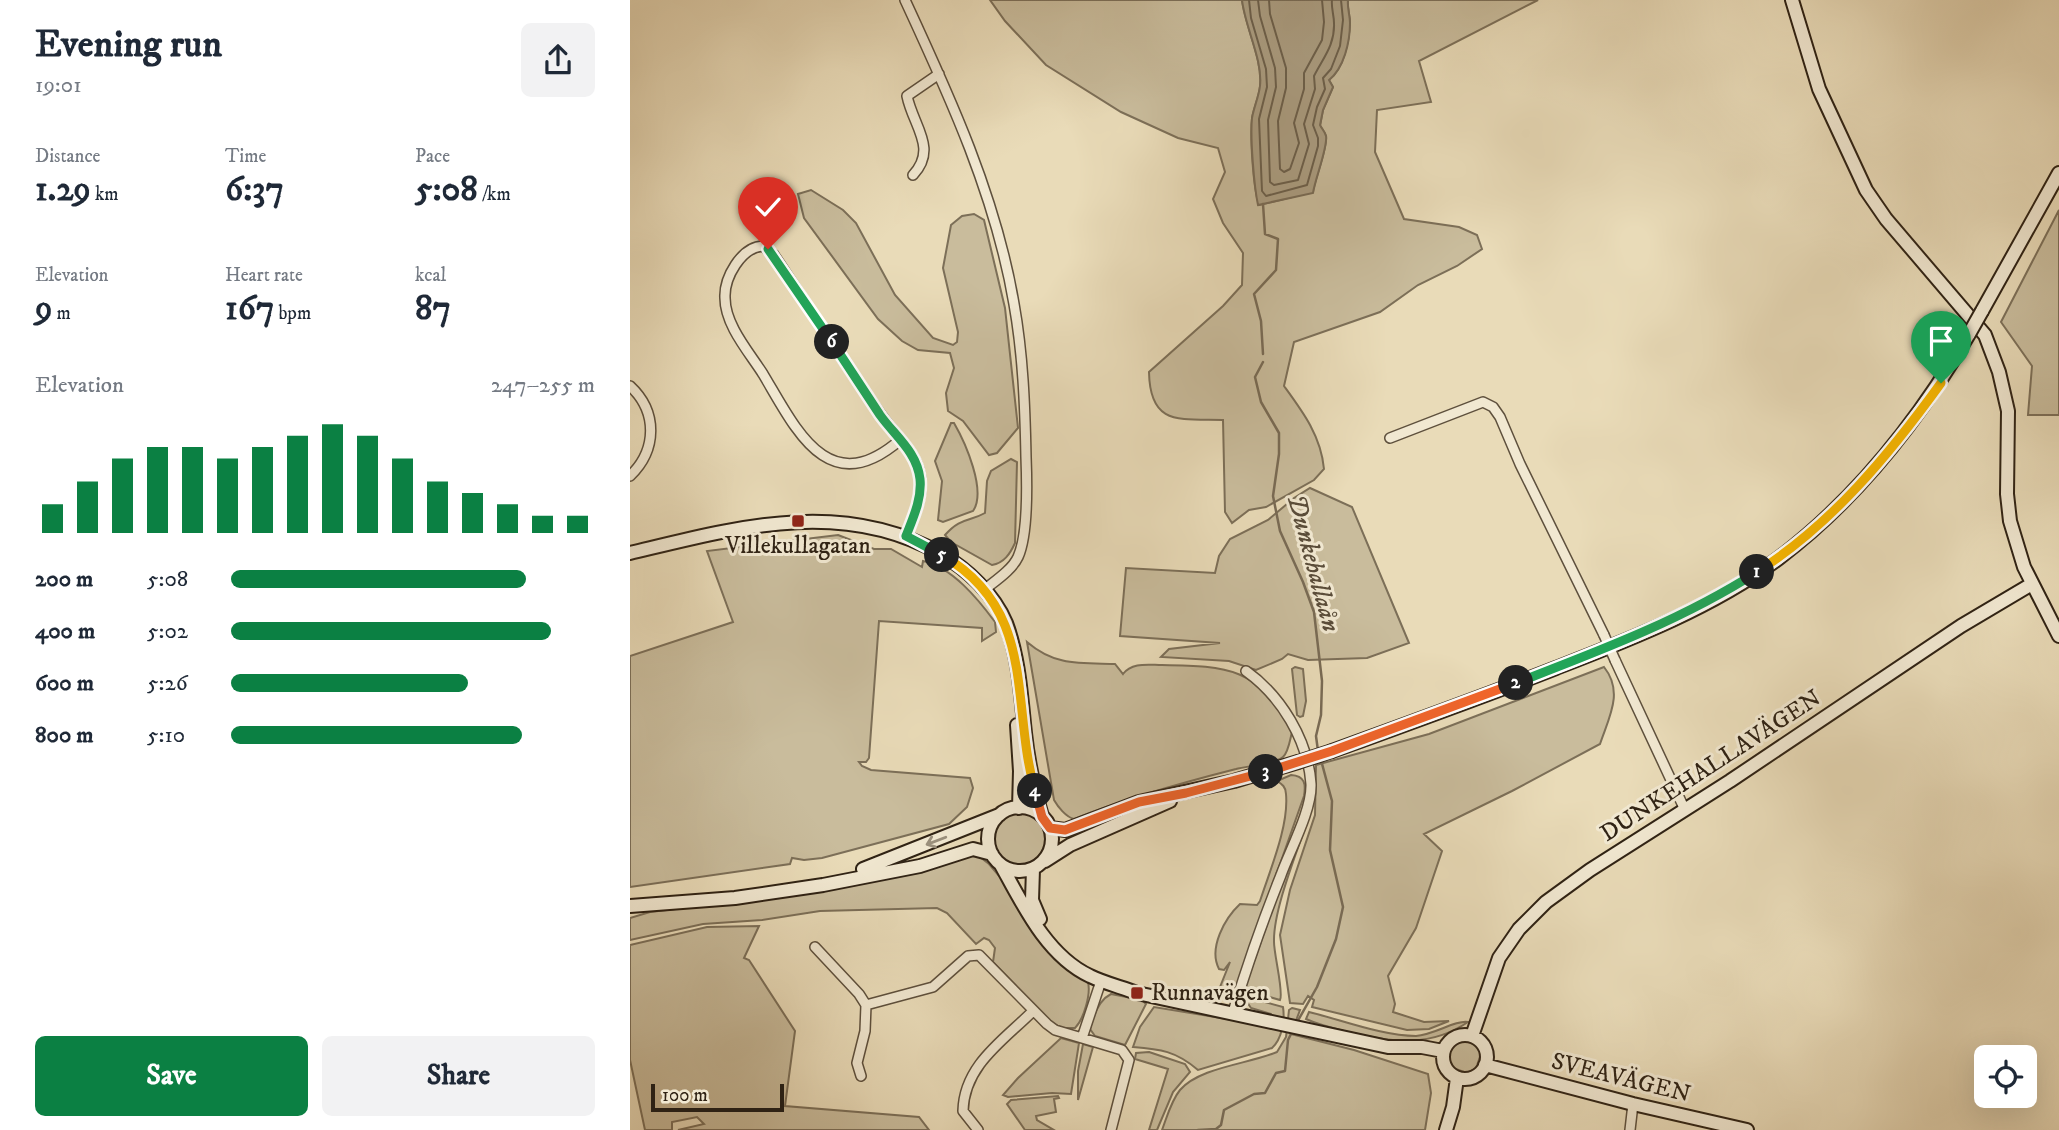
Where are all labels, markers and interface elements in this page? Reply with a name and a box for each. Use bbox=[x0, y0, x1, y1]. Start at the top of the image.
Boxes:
text: Evening run bbox=[35, 21, 222, 69]
button: share bbox=[521, 23, 595, 97]
text: 19:01 bbox=[35, 71, 82, 100]
text: Distance bbox=[35, 145, 100, 168]
text: Time bbox=[225, 145, 266, 168]
text: Pace bbox=[415, 145, 450, 168]
text: 1.29 bbox=[35, 168, 91, 212]
text: 6:37 bbox=[225, 168, 284, 212]
text: 5:08 bbox=[415, 168, 478, 212]
pin bbox=[738, 177, 798, 249]
text: km bbox=[91, 183, 119, 206]
text: /km bbox=[478, 183, 511, 206]
icon: check bbox=[749, 188, 787, 226]
text: Elevation bbox=[35, 264, 109, 287]
text: Heart rate bbox=[225, 264, 303, 287]
text: kcal bbox=[415, 264, 446, 287]
text: 9 bbox=[35, 287, 52, 331]
text: 167 bbox=[225, 287, 274, 331]
text: 87 bbox=[415, 287, 451, 331]
text: m bbox=[52, 302, 71, 325]
text: bpm bbox=[274, 302, 311, 325]
pin bbox=[1911, 311, 1971, 383]
icon: arrive bbox=[1922, 322, 1960, 360]
pin: 6 bbox=[814, 324, 850, 360]
text: 6 bbox=[827, 330, 836, 353]
text: Elevation bbox=[35, 371, 124, 400]
text: 247–255 m bbox=[491, 371, 595, 400]
water label: Dunkehallaån bbox=[1279, 491, 1347, 635]
marker: Villekullagatan bbox=[790, 513, 806, 529]
place label: Villekullagatan bbox=[724, 531, 871, 561]
pin: 5 bbox=[924, 538, 960, 572]
text: 5 bbox=[937, 543, 946, 566]
pin: 1 bbox=[1740, 554, 1774, 590]
text: 1 bbox=[1753, 560, 1760, 583]
text: 200 m bbox=[35, 565, 93, 594]
text: 5:08 bbox=[147, 565, 188, 594]
text: 400 m bbox=[35, 617, 95, 646]
text: 5:02 bbox=[147, 617, 188, 646]
pin: 2 bbox=[1498, 666, 1533, 700]
text: 600 m bbox=[35, 669, 94, 698]
text: 5:26 bbox=[147, 669, 188, 698]
text: 2 bbox=[1511, 671, 1520, 694]
street label: DUNKEHALLAVÄGEN bbox=[1595, 683, 1827, 849]
text: 800 m bbox=[35, 721, 93, 750]
text: 5:10 bbox=[147, 721, 185, 750]
pin: 3 bbox=[1248, 754, 1284, 790]
text: 3 bbox=[1262, 760, 1269, 783]
pin: 4 bbox=[1018, 774, 1052, 808]
text: 4 bbox=[1029, 779, 1040, 802]
one-way arrow bbox=[926, 835, 948, 848]
place label: Runnavägen bbox=[1151, 978, 1269, 1008]
marker: Runnavägen bbox=[1129, 985, 1145, 1001]
button: Save bbox=[35, 1036, 308, 1116]
button: Share bbox=[322, 1036, 595, 1116]
map controls bbox=[1974, 1045, 2037, 1108]
button: locate bbox=[1974, 1045, 2037, 1108]
street label: SVEAVÄGEN bbox=[1548, 1046, 1694, 1110]
scale bar bbox=[651, 1081, 784, 1113]
text: 100 m bbox=[662, 1084, 708, 1107]

